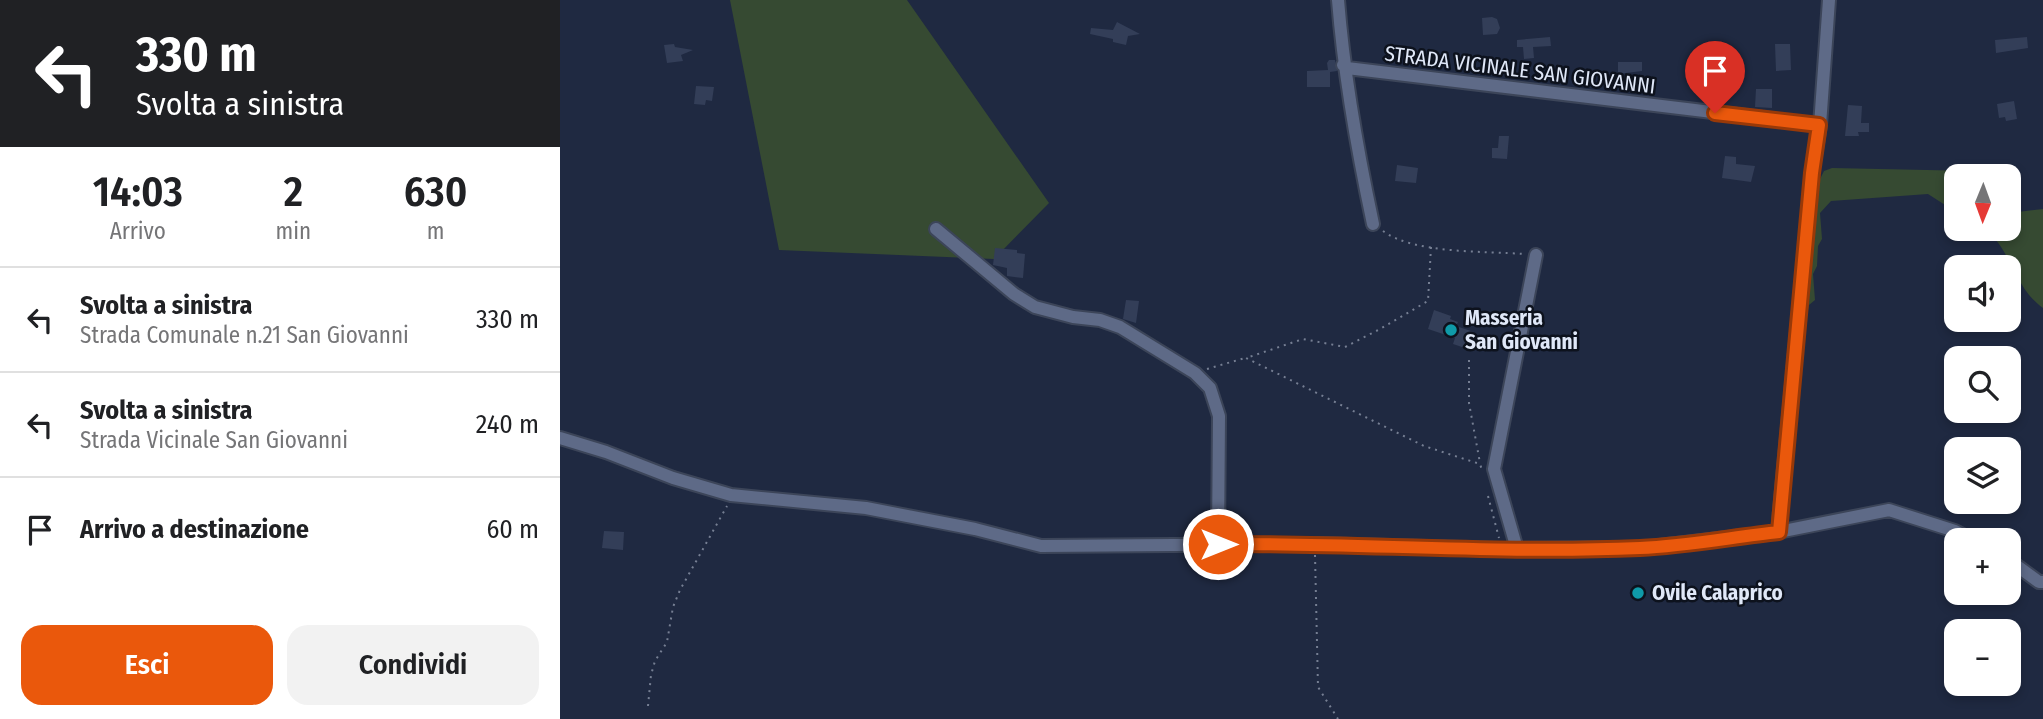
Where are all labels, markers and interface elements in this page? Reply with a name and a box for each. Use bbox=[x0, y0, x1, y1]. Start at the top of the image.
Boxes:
text: 330 m bbox=[136, 25, 257, 84]
icon: left bbox=[21, 28, 112, 119]
street label: STRADA VICINALE SAN GIOVANNI bbox=[1383, 40, 1657, 100]
pin bbox=[1685, 41, 1745, 113]
icon: arrive bbox=[1696, 52, 1734, 90]
text: Svolta a sinistra bbox=[136, 85, 344, 123]
north arrow bbox=[1944, 164, 2021, 242]
map controls bbox=[1944, 164, 2021, 696]
text: 14:03 bbox=[93, 167, 183, 217]
text: 2 bbox=[284, 167, 303, 217]
text: 630 bbox=[404, 167, 467, 217]
text: Arrivo bbox=[110, 217, 166, 245]
text: min bbox=[275, 217, 311, 245]
text: m bbox=[427, 217, 444, 245]
button: sound bbox=[1944, 255, 2021, 332]
text: Svolta a sinistra bbox=[80, 290, 252, 321]
icon: left bbox=[21, 301, 59, 339]
text: 330 m bbox=[476, 304, 539, 335]
place label: Masseria San Giovanni bbox=[1465, 305, 1578, 355]
text: Strada Comunale n.21 San Giovanni bbox=[80, 321, 409, 349]
marker: Masseria San Giovanni bbox=[1443, 322, 1459, 338]
button: search bbox=[1944, 346, 2021, 423]
text: Svolta a sinistra bbox=[80, 395, 252, 426]
icon: left bbox=[21, 406, 59, 444]
text: 240 m bbox=[476, 409, 539, 440]
text: Strada Vicinale San Giovanni bbox=[80, 426, 348, 454]
button: layers bbox=[1944, 437, 2021, 514]
position arrow bbox=[1181, 507, 1255, 581]
icon: arrive bbox=[21, 511, 59, 549]
text: Arrivo a destinazione bbox=[80, 514, 309, 545]
text: 60 m bbox=[486, 514, 539, 545]
button: + bbox=[1944, 528, 2021, 605]
place label: Ovile Calaprico bbox=[1652, 580, 1783, 606]
marker: Ovile Calaprico bbox=[1630, 585, 1646, 601]
button: − bbox=[1944, 619, 2021, 696]
button: Esci bbox=[21, 625, 273, 705]
button: Condividi bbox=[287, 625, 539, 705]

